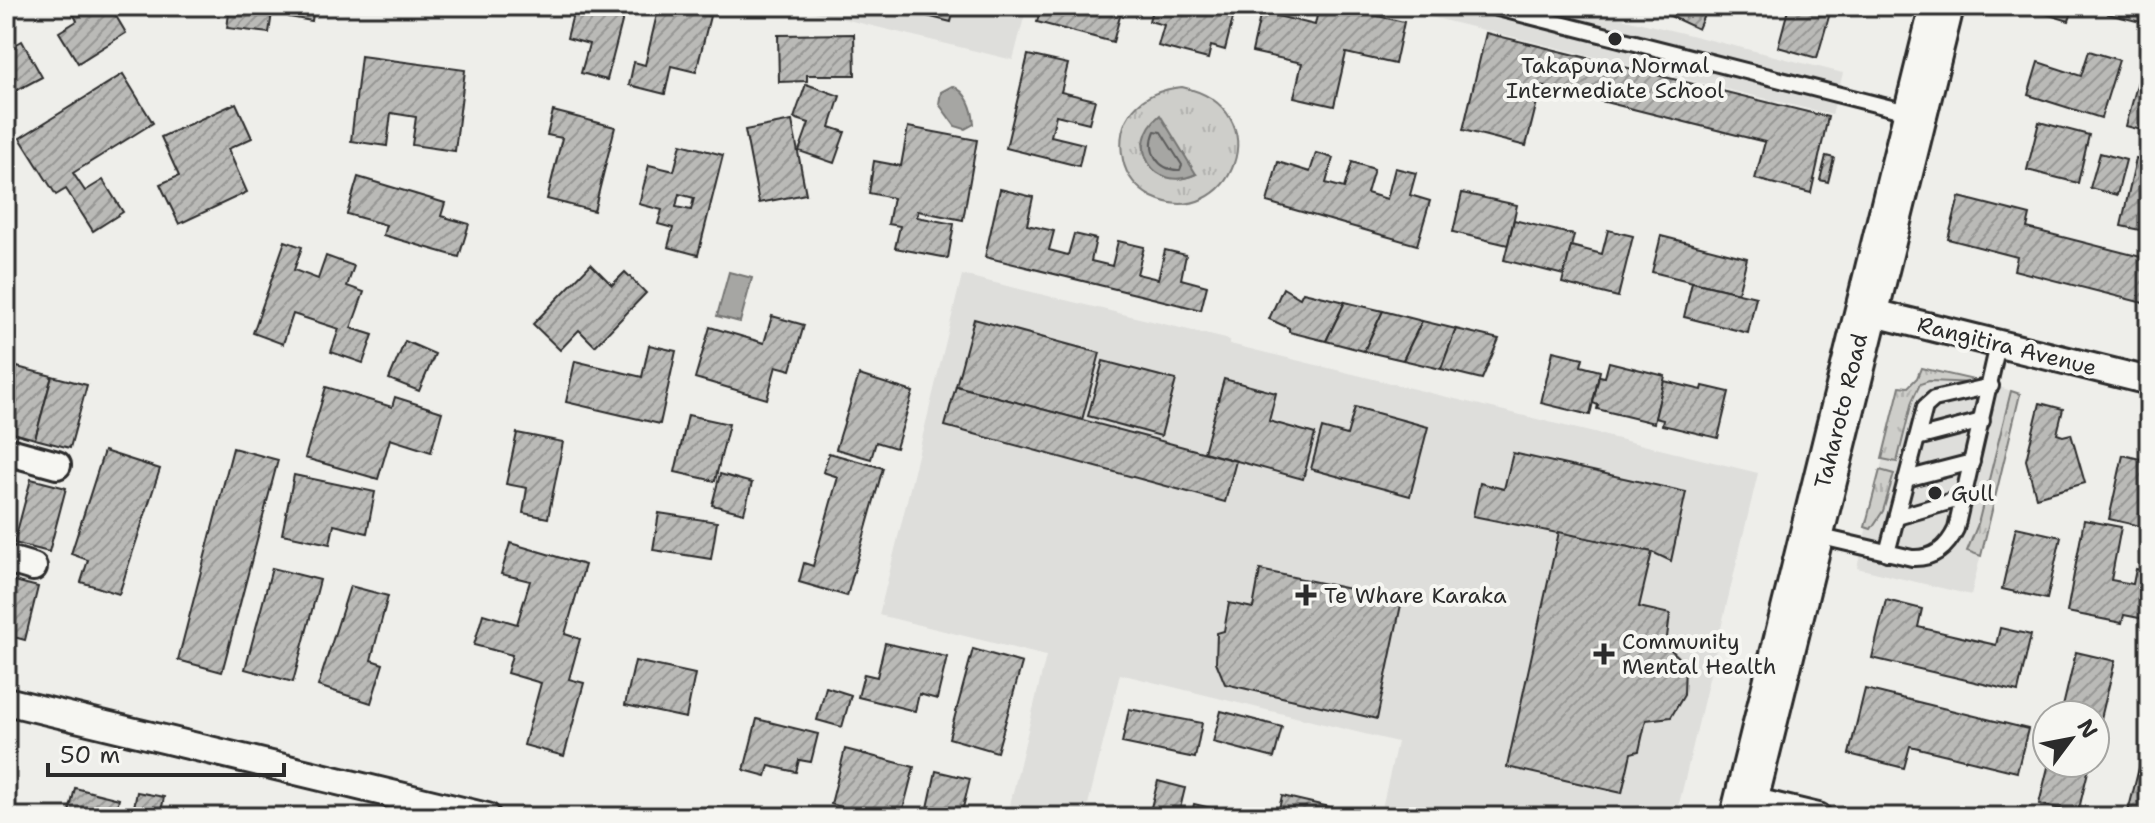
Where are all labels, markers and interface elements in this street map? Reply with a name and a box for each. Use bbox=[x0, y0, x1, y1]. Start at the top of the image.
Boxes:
marker: Takapuna Normal Intermediate School bbox=[1606, 30, 1624, 48]
place label: Takapuna Normal Intermediate School bbox=[1506, 51, 1724, 105]
street label: Rangitira Avenue bbox=[1914, 310, 2100, 382]
street label: Taharoto Road bbox=[1808, 330, 1874, 492]
place label: Gull bbox=[1951, 479, 1994, 508]
marker: Gull bbox=[1926, 484, 1944, 502]
place label: Te Whare Karaka bbox=[1324, 581, 1507, 610]
marker: Te Whare Karaka bbox=[1295, 584, 1317, 606]
place label: Community Mental Health bbox=[1622, 627, 1776, 681]
marker: Community Mental Health bbox=[1593, 643, 1615, 665]
north arrow bbox=[2031, 699, 2111, 779]
text: N bbox=[2071, 714, 2104, 744]
scale bar bbox=[48, 727, 284, 777]
text: 50 m bbox=[60, 739, 120, 771]

